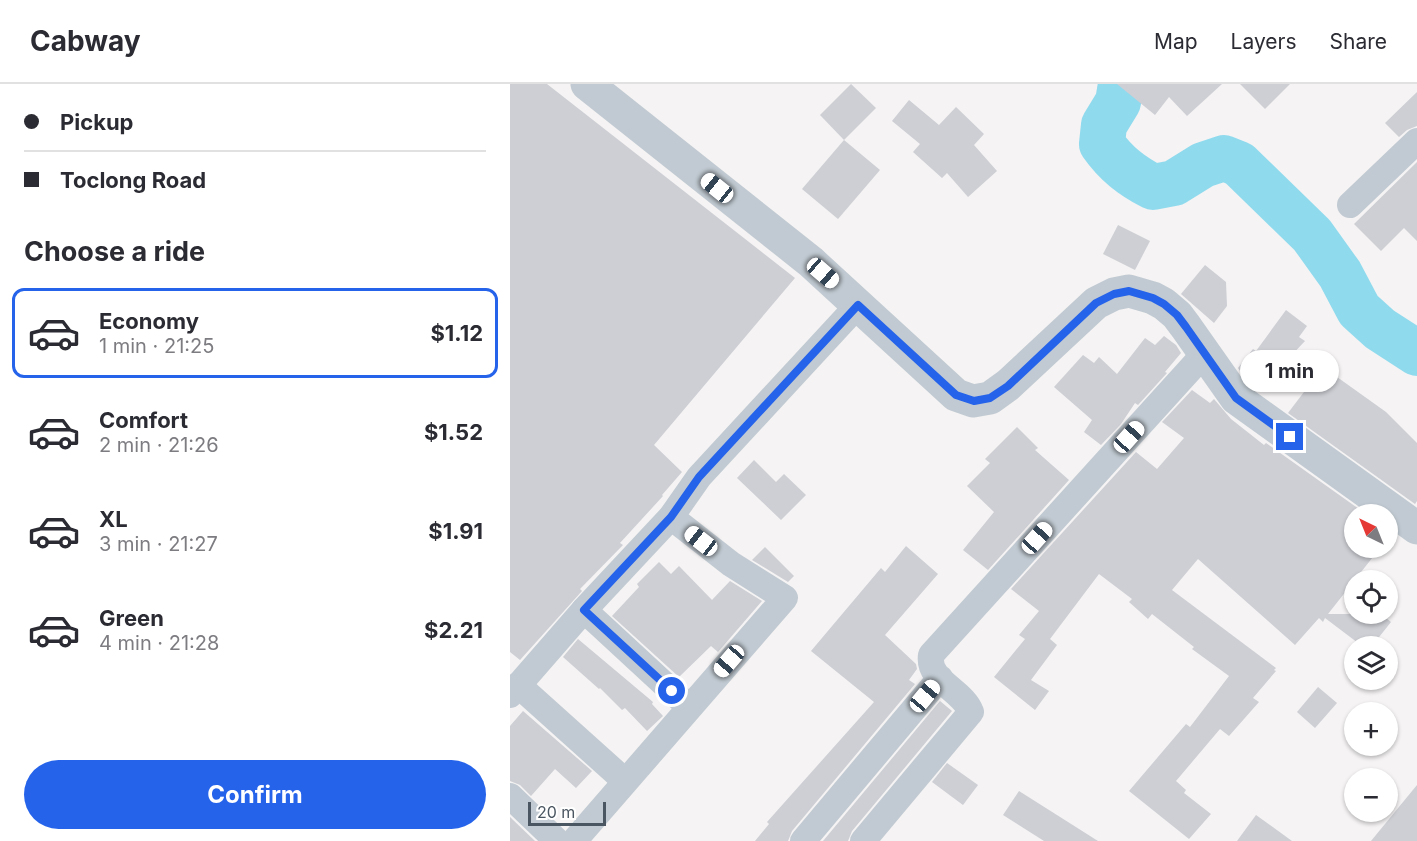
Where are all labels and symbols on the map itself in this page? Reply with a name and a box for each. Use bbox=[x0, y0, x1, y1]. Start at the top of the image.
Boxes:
car bbox=[697, 170, 737, 206]
car bbox=[804, 254, 842, 292]
callout: 1 min bbox=[1240, 350, 1340, 392]
car bbox=[1110, 418, 1148, 456]
route end bbox=[1276, 423, 1303, 450]
north arrow bbox=[1344, 504, 1398, 558]
car bbox=[1018, 519, 1056, 557]
car bbox=[681, 523, 721, 559]
car bbox=[710, 642, 748, 680]
car bbox=[907, 676, 943, 716]
route start bbox=[658, 677, 685, 704]
scale bar bbox=[528, 799, 606, 826]

